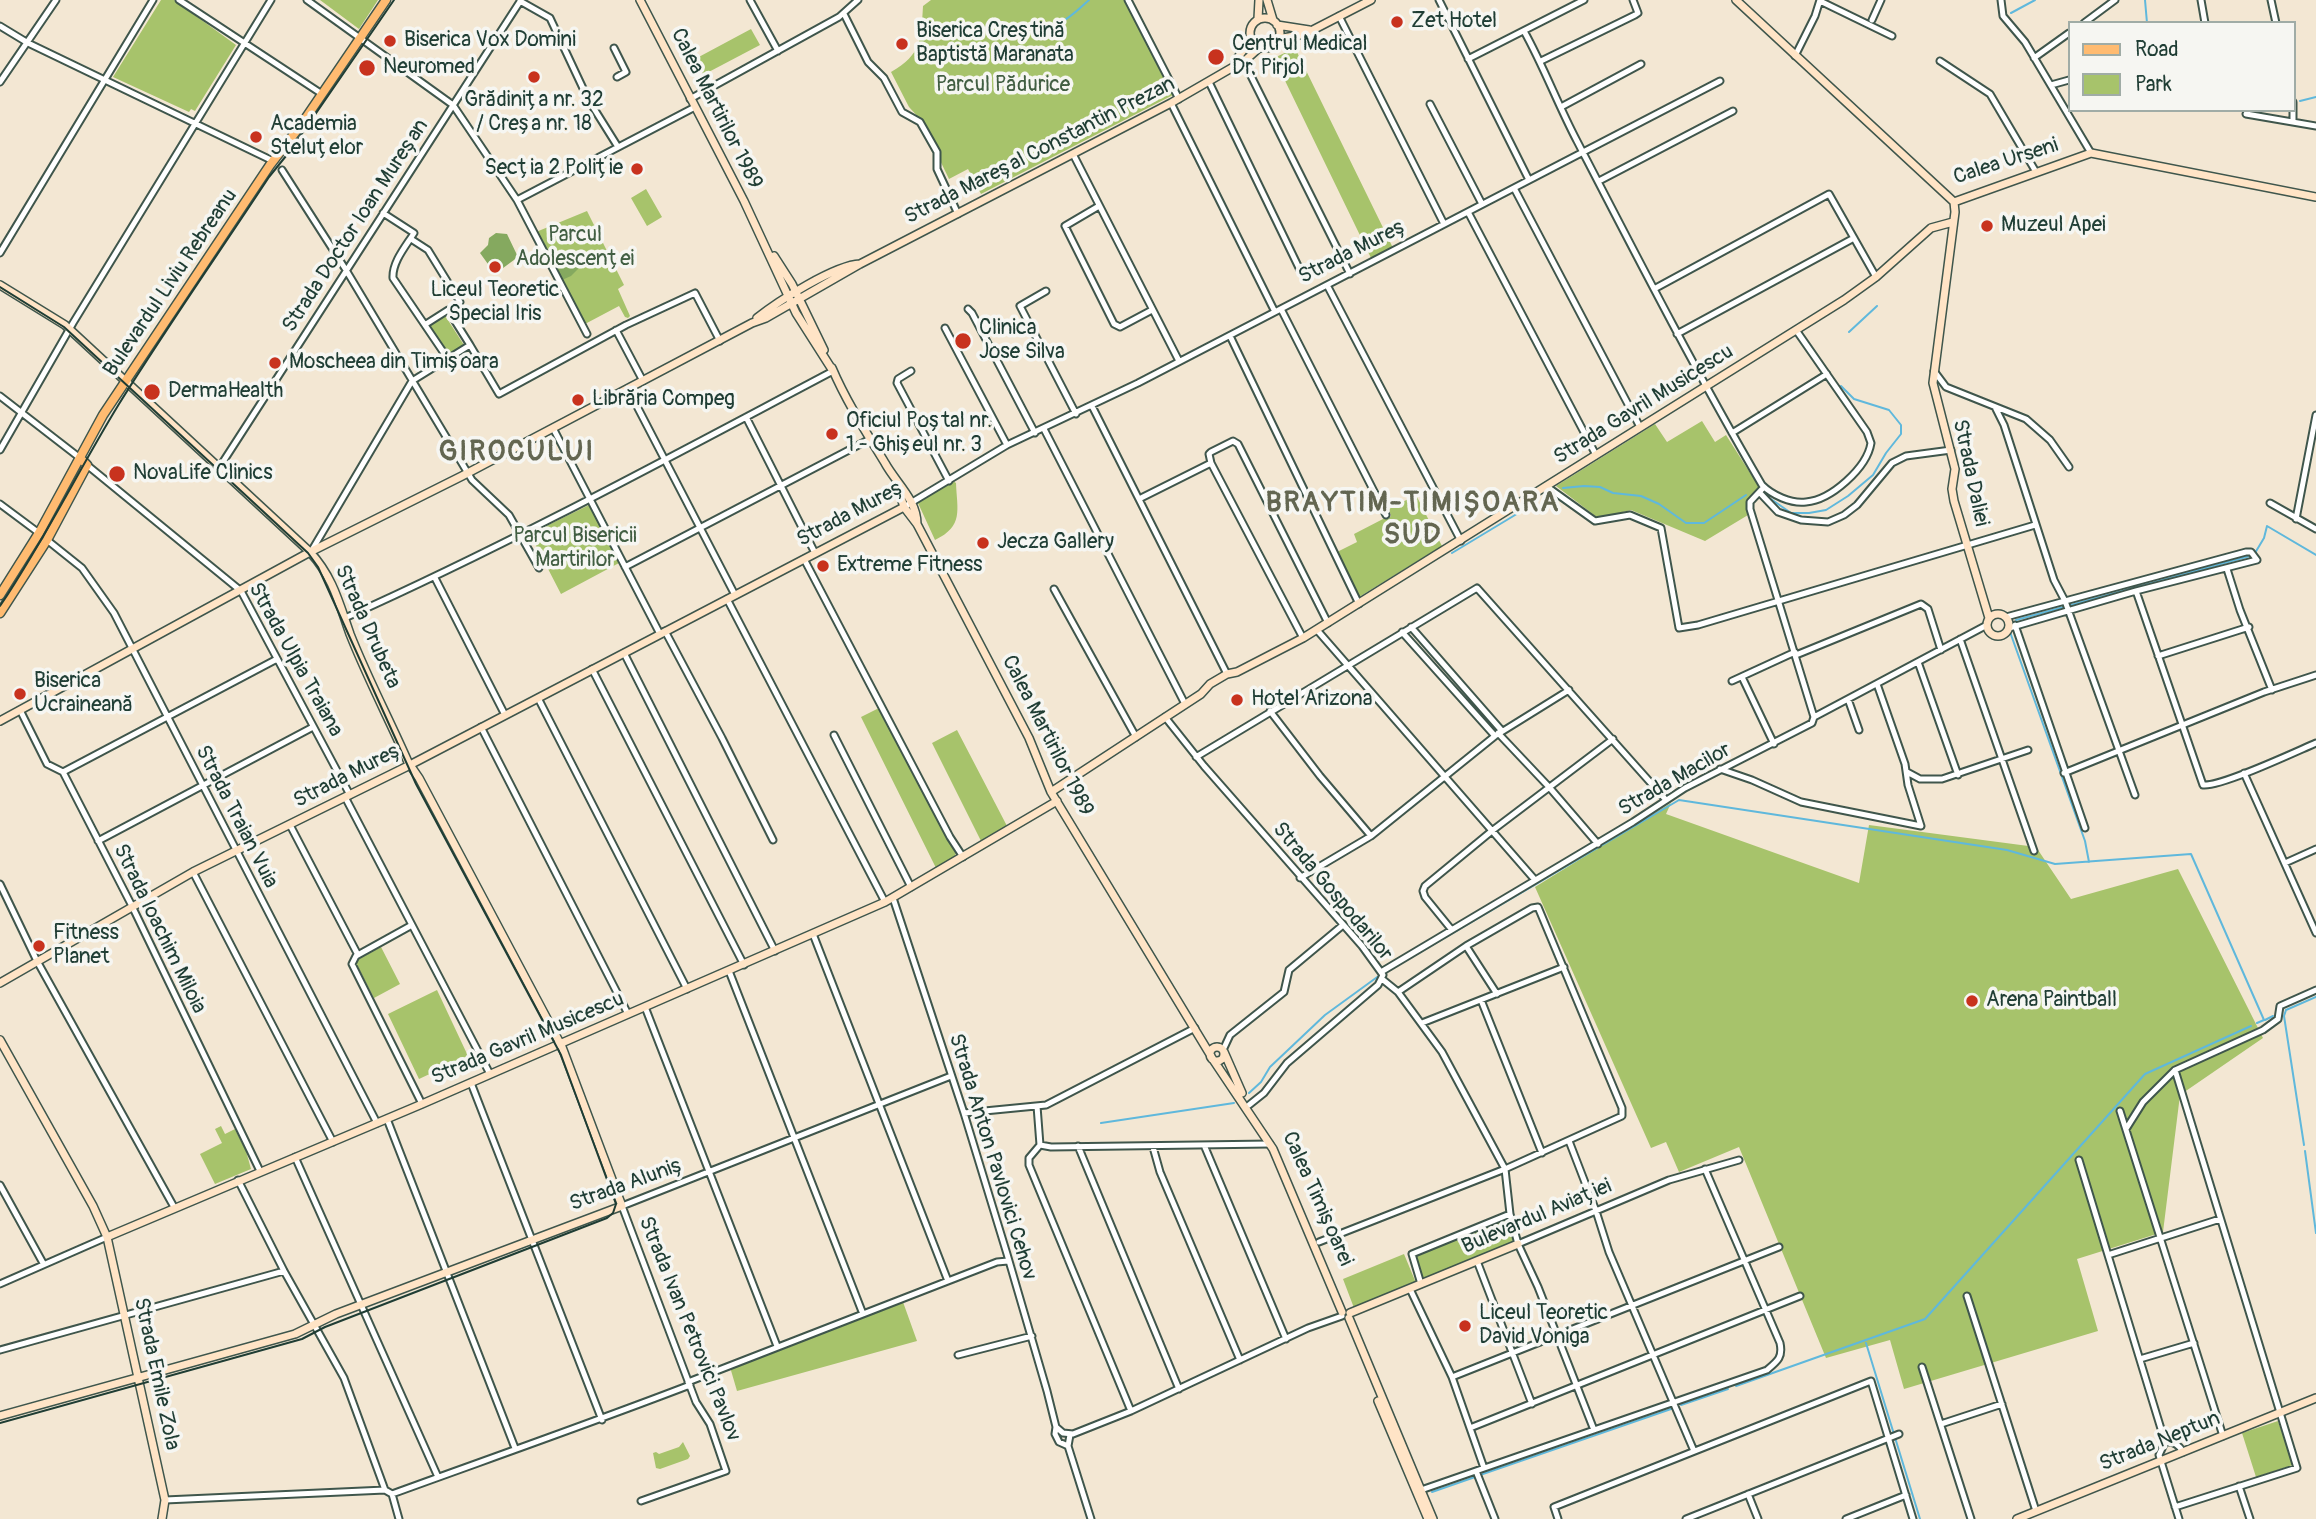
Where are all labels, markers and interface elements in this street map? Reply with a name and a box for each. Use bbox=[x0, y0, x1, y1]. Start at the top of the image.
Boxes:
place label: Zet Hotel bbox=[1411, 9, 1497, 35]
marker: Zet Hotel bbox=[1389, 14, 1405, 30]
place label: Biserica Creștină Baptistă Maranata bbox=[916, 19, 1074, 69]
legend bbox=[2068, 21, 2295, 112]
street label: Calea Martirilor 1989 bbox=[665, 24, 767, 194]
place label: Biserica Vox Domini bbox=[404, 28, 576, 54]
place label: Centrul Medical Dr. Pirjol bbox=[1232, 32, 1368, 82]
marker: Biserica Vox Domini bbox=[382, 33, 398, 49]
marker: Biserica Creștină Baptistă Maranata bbox=[894, 36, 910, 52]
text: Road bbox=[2135, 36, 2179, 63]
marker: Centrul Medical Dr. Pirjol bbox=[1206, 47, 1226, 67]
place label: Neuromed bbox=[383, 55, 475, 81]
marker: Neuromed bbox=[357, 58, 377, 78]
marker: Grădinița nr. 32 / Creșa nr. 18 bbox=[526, 69, 542, 85]
text: Park bbox=[2135, 71, 2172, 98]
street label: Strada Mareșal Constantin Prezan bbox=[901, 72, 1179, 230]
park label: Parcul Pădurice bbox=[936, 73, 1070, 99]
place label: Grădinița nr. 32 / Creșa nr. 18 bbox=[464, 88, 604, 138]
place label: Academia Steluțelor bbox=[270, 112, 363, 162]
street label: Strada Doctor Ioan Mureșan bbox=[278, 115, 434, 337]
marker: Academia Steluțelor bbox=[248, 129, 264, 145]
street label: Calea Urseni bbox=[1950, 133, 2062, 191]
place label: Secția 2 Poliție bbox=[484, 156, 623, 182]
marker: Secția 2 Poliție bbox=[629, 161, 645, 177]
street label: Bulevardul Liviu Rebreanu bbox=[99, 184, 243, 382]
place label: Muzeul Apei bbox=[2001, 213, 2106, 239]
street label: Strada Mureș bbox=[1295, 214, 1411, 290]
marker: Muzeul Apei bbox=[1979, 218, 1995, 234]
park label: Parcul Adolescenței bbox=[516, 223, 634, 273]
marker: Liceul Teoretic Special Iris bbox=[487, 259, 503, 275]
place label: Liceul Teoretic Special Iris bbox=[430, 278, 560, 328]
place label: Clinica Jose Silva bbox=[979, 316, 1065, 366]
marker: Clinica Jose Silva bbox=[953, 331, 973, 351]
street label: Strada Gavril Musicescu bbox=[1550, 339, 1738, 471]
place label: Moscheea din Timișoara bbox=[289, 350, 499, 376]
marker: Moscheea din Timișoara bbox=[267, 355, 283, 371]
place label: DermaHealth bbox=[168, 379, 283, 405]
marker: DermaHealth bbox=[142, 382, 162, 402]
place label: Librăria Compeg bbox=[592, 387, 735, 413]
marker: Librăria Compeg bbox=[570, 392, 586, 408]
place label: Oficiul Poștal nr. 1 - Ghișeul nr. 3 bbox=[846, 409, 992, 459]
street label: Strada Daliei bbox=[1946, 417, 1994, 529]
marker: Oficiul Poștal nr. 1 - Ghișeul nr. 3 bbox=[824, 426, 840, 442]
district label: GIROCULUI bbox=[440, 436, 594, 470]
place label: NovaLife Clinics bbox=[133, 461, 273, 487]
marker: NovaLife Clinics bbox=[107, 464, 127, 484]
street label: Strada Mureș bbox=[793, 475, 909, 553]
district label: BRAYTIM-TIMIȘOARA SUD bbox=[1268, 487, 1558, 553]
park label: Parcul Bisericii Martirilor bbox=[513, 524, 637, 574]
place label: Jecza Gallery bbox=[997, 530, 1114, 556]
marker: Jecza Gallery bbox=[975, 535, 991, 551]
place label: Extreme Fitness bbox=[837, 553, 982, 579]
marker: Extreme Fitness bbox=[815, 558, 831, 574]
street label: Strada Drubeta bbox=[329, 561, 405, 693]
street label: Strada Ulpia Traiana bbox=[242, 579, 348, 741]
street label: Calea Martirilor 1989 bbox=[996, 651, 1098, 821]
place label: Biserica Ucraineană bbox=[34, 669, 133, 719]
marker: Biserica Ucraineană bbox=[12, 686, 28, 702]
place label: Hotel Arizona bbox=[1251, 687, 1372, 713]
marker: Hotel Arizona bbox=[1229, 692, 1245, 708]
street label: Strada Mureș bbox=[290, 738, 406, 814]
street label: Strada Macilor bbox=[1614, 738, 1736, 822]
street label: Strada Traian Vuia bbox=[189, 741, 283, 893]
street label: Strada Gospodarilor bbox=[1267, 817, 1397, 967]
street label: Strada Ioachim Miloia bbox=[107, 840, 211, 1018]
place label: Fitness Planet bbox=[53, 921, 119, 971]
marker: Fitness Planet bbox=[31, 938, 47, 954]
street label: Strada Gavril Musicescu bbox=[428, 987, 628, 1091]
place label: Arena Paintball bbox=[1986, 988, 2117, 1014]
marker: Arena Paintball bbox=[1964, 993, 1980, 1009]
street label: Strada Anton Pavlovici Cehov bbox=[943, 1031, 1041, 1283]
street label: Calea Timișoarei bbox=[1276, 1128, 1358, 1270]
street label: Strada Aluniș bbox=[566, 1153, 688, 1217]
street label: Bulevardul Aviației bbox=[1458, 1174, 1616, 1260]
street label: Strada Ivan Petrovici Pavlov bbox=[632, 1213, 746, 1445]
street label: Strada Emile Zola bbox=[128, 1295, 184, 1453]
place label: Liceul Teoretic David Voniga bbox=[1479, 1301, 1608, 1351]
marker: Liceul Teoretic David Voniga bbox=[1457, 1318, 1473, 1334]
street label: Strada Neptun bbox=[2096, 1406, 2224, 1478]

